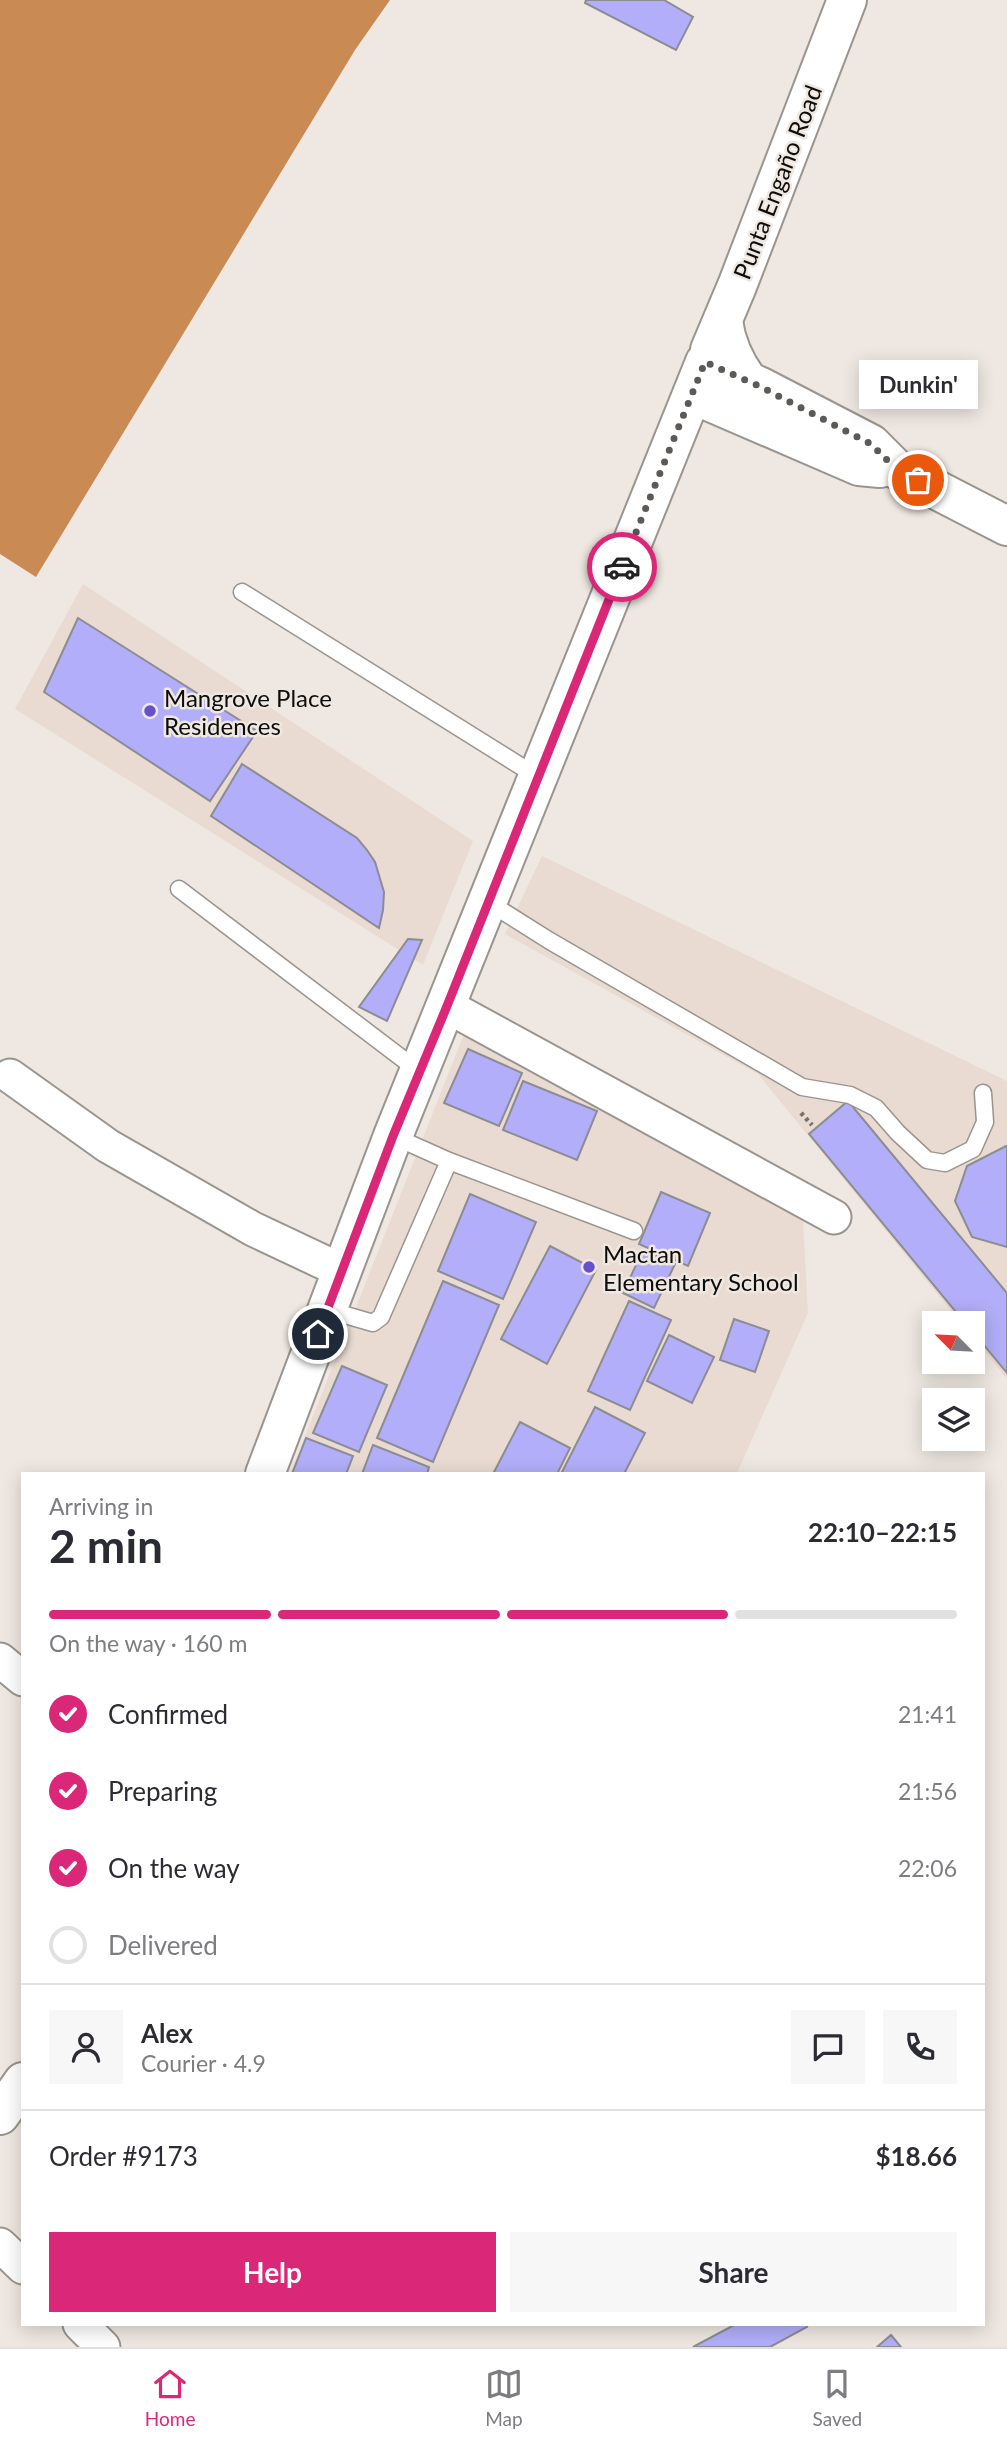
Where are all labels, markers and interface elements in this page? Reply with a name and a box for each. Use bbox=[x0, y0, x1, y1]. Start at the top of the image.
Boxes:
street label: Punta Engaño Road bbox=[727, 81, 827, 283]
callout: Dunkin' bbox=[858, 361, 978, 410]
text: Dunkin' bbox=[879, 370, 958, 398]
pin bbox=[888, 450, 948, 510]
icon: bag bbox=[899, 461, 937, 499]
courier bbox=[587, 532, 657, 602]
icon: car bbox=[603, 548, 641, 586]
place label: Mangrove Place Residences bbox=[164, 683, 332, 740]
marker: Mangrove Place Residences bbox=[142, 703, 158, 719]
place label: Mactan Elementary School bbox=[603, 1239, 799, 1296]
marker: Mactan Elementary School bbox=[581, 1259, 597, 1275]
pin bbox=[288, 1304, 348, 1364]
north arrow bbox=[922, 1311, 985, 1374]
map controls bbox=[922, 1311, 985, 1451]
icon: home bbox=[299, 1315, 337, 1353]
button: layers bbox=[922, 1388, 985, 1451]
text: Arriving in bbox=[49, 1492, 153, 1520]
text: 22:10–22:15 bbox=[808, 1516, 957, 1548]
text: 2 min bbox=[49, 1518, 163, 1573]
text: On the way · 160 m bbox=[49, 1629, 248, 1657]
icon: check bbox=[49, 1695, 87, 1733]
text: Confirmed bbox=[108, 1698, 228, 1730]
text: 21:41 bbox=[898, 1700, 957, 1728]
icon: check bbox=[49, 1772, 87, 1810]
text: Preparing bbox=[108, 1775, 217, 1807]
text: 21:56 bbox=[898, 1777, 957, 1805]
icon: check bbox=[49, 1849, 87, 1887]
text: On the way bbox=[108, 1852, 240, 1884]
text: 22:06 bbox=[898, 1854, 957, 1882]
text: Delivered bbox=[108, 1929, 218, 1961]
button: person bbox=[49, 2010, 123, 2084]
button: chat bbox=[791, 2010, 865, 2084]
button: phone bbox=[883, 2010, 957, 2084]
text: Alex bbox=[141, 2017, 193, 2049]
text: Courier · 4.9 bbox=[141, 2049, 266, 2077]
text: Order #9173 bbox=[49, 2140, 198, 2172]
text: $18.66 bbox=[875, 2140, 957, 2172]
button: Help bbox=[49, 2232, 496, 2312]
button: Share bbox=[510, 2232, 957, 2312]
tab: Home bbox=[145, 2365, 195, 2430]
tab: Map bbox=[485, 2365, 523, 2430]
tab: Saved bbox=[813, 2365, 862, 2430]

